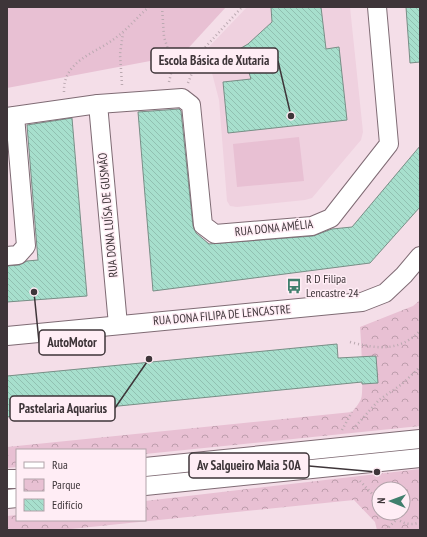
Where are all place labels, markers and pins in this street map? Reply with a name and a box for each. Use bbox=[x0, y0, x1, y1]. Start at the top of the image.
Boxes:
callout: Escola Básica de Xutaria bbox=[151, 48, 278, 73]
place label: R D Filipa Lencastre 24 bbox=[306, 271, 359, 300]
bus stop icon: R D Filipa Lencastre 24 bbox=[285, 277, 303, 295]
callout: AutoMotor bbox=[39, 330, 105, 355]
callout: Pastelaria Aquarius bbox=[10, 396, 115, 421]
callout: Av Salgueiro Maia 50A bbox=[189, 453, 309, 478]

